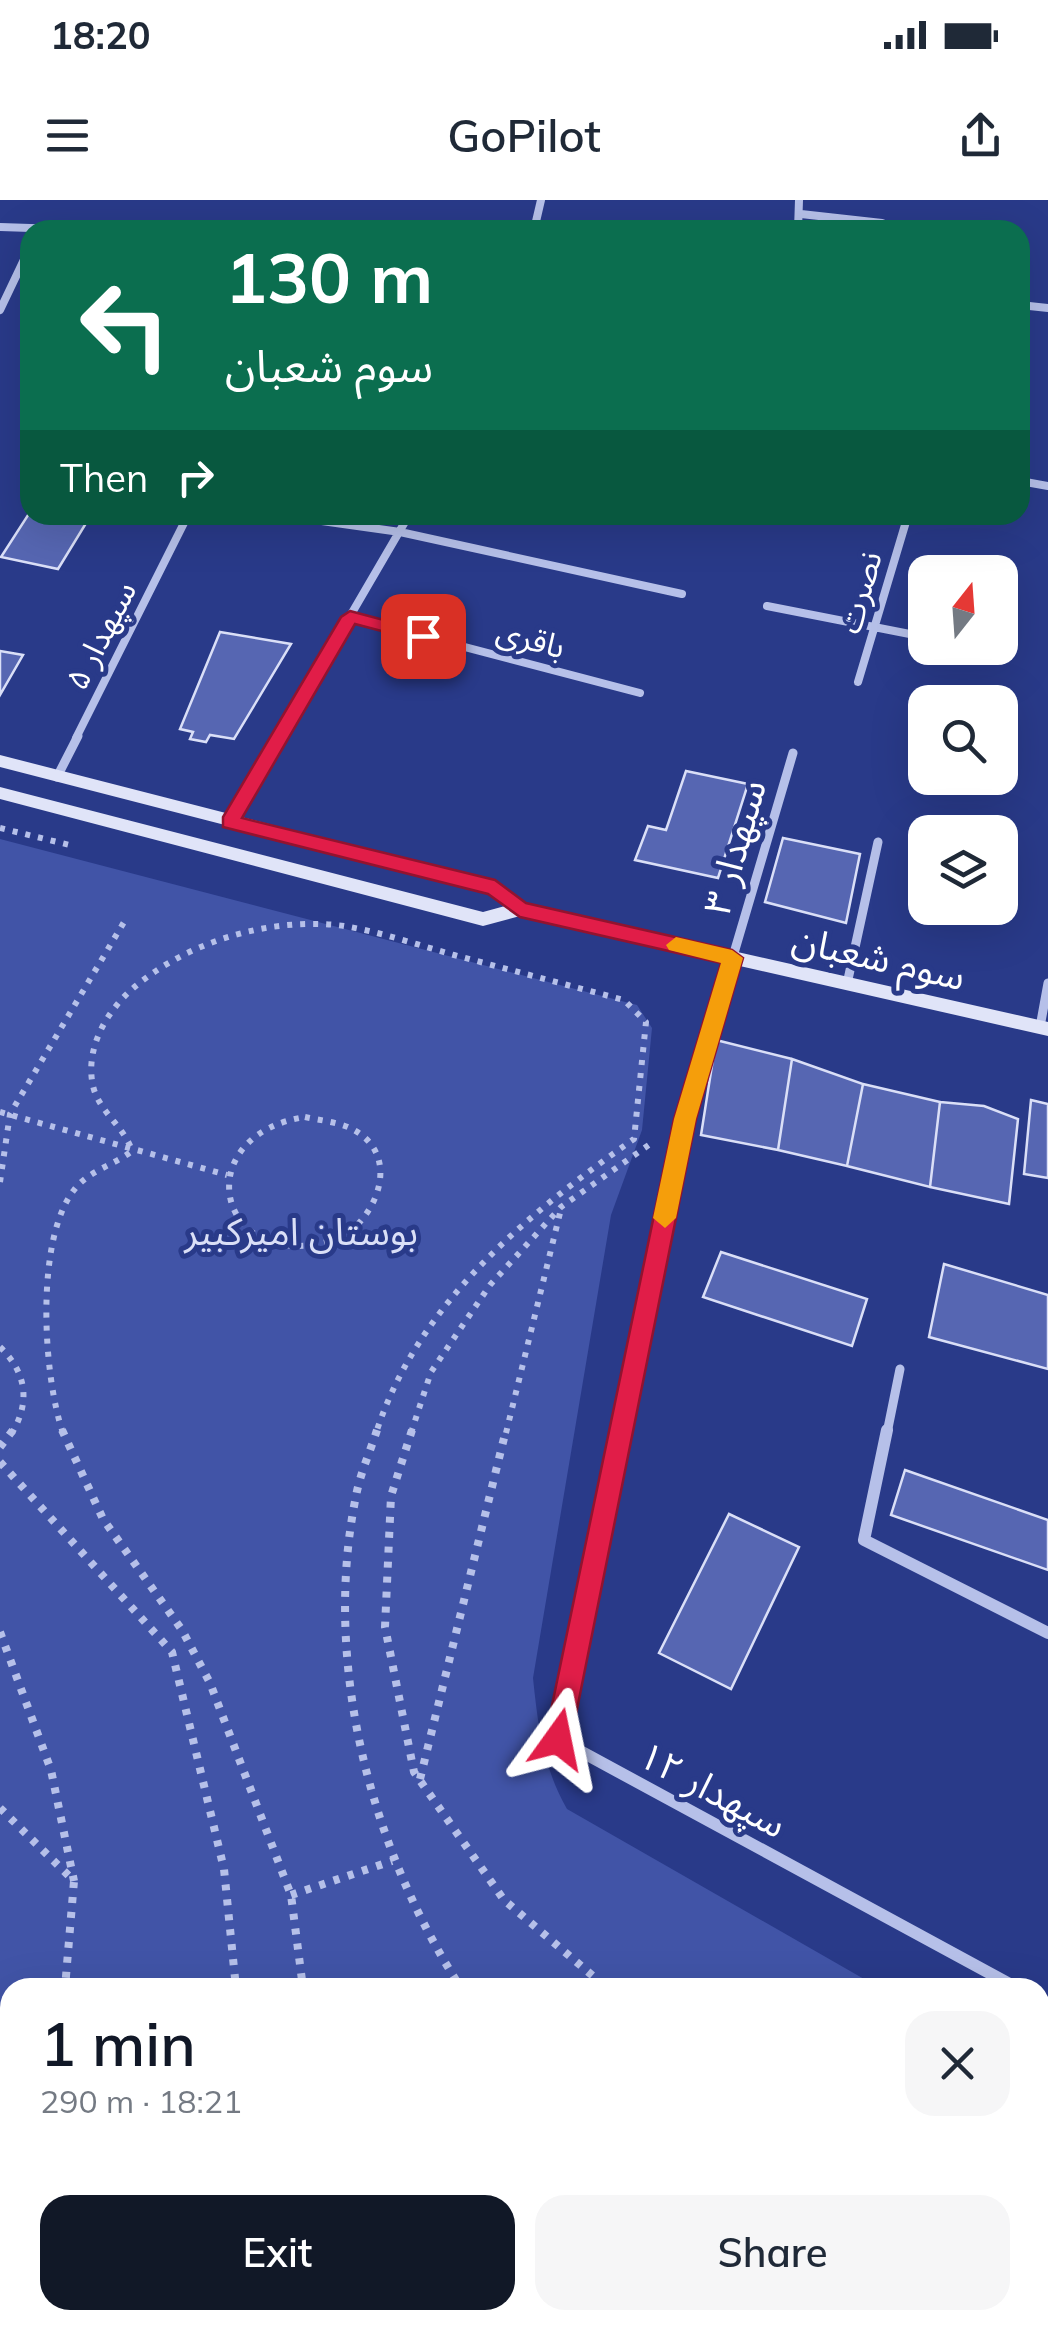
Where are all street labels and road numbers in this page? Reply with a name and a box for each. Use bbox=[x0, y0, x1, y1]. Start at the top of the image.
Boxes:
street label: نصرت bbox=[828, 546, 890, 638]
street label: سپهدار ۵ bbox=[56, 574, 145, 696]
street label: باقری bbox=[492, 610, 570, 666]
street label: سپهدار ۳ bbox=[692, 774, 777, 920]
street label: سوم شعبان bbox=[787, 914, 970, 1006]
street label: سپهدار ۱۲ bbox=[631, 1730, 795, 1849]

